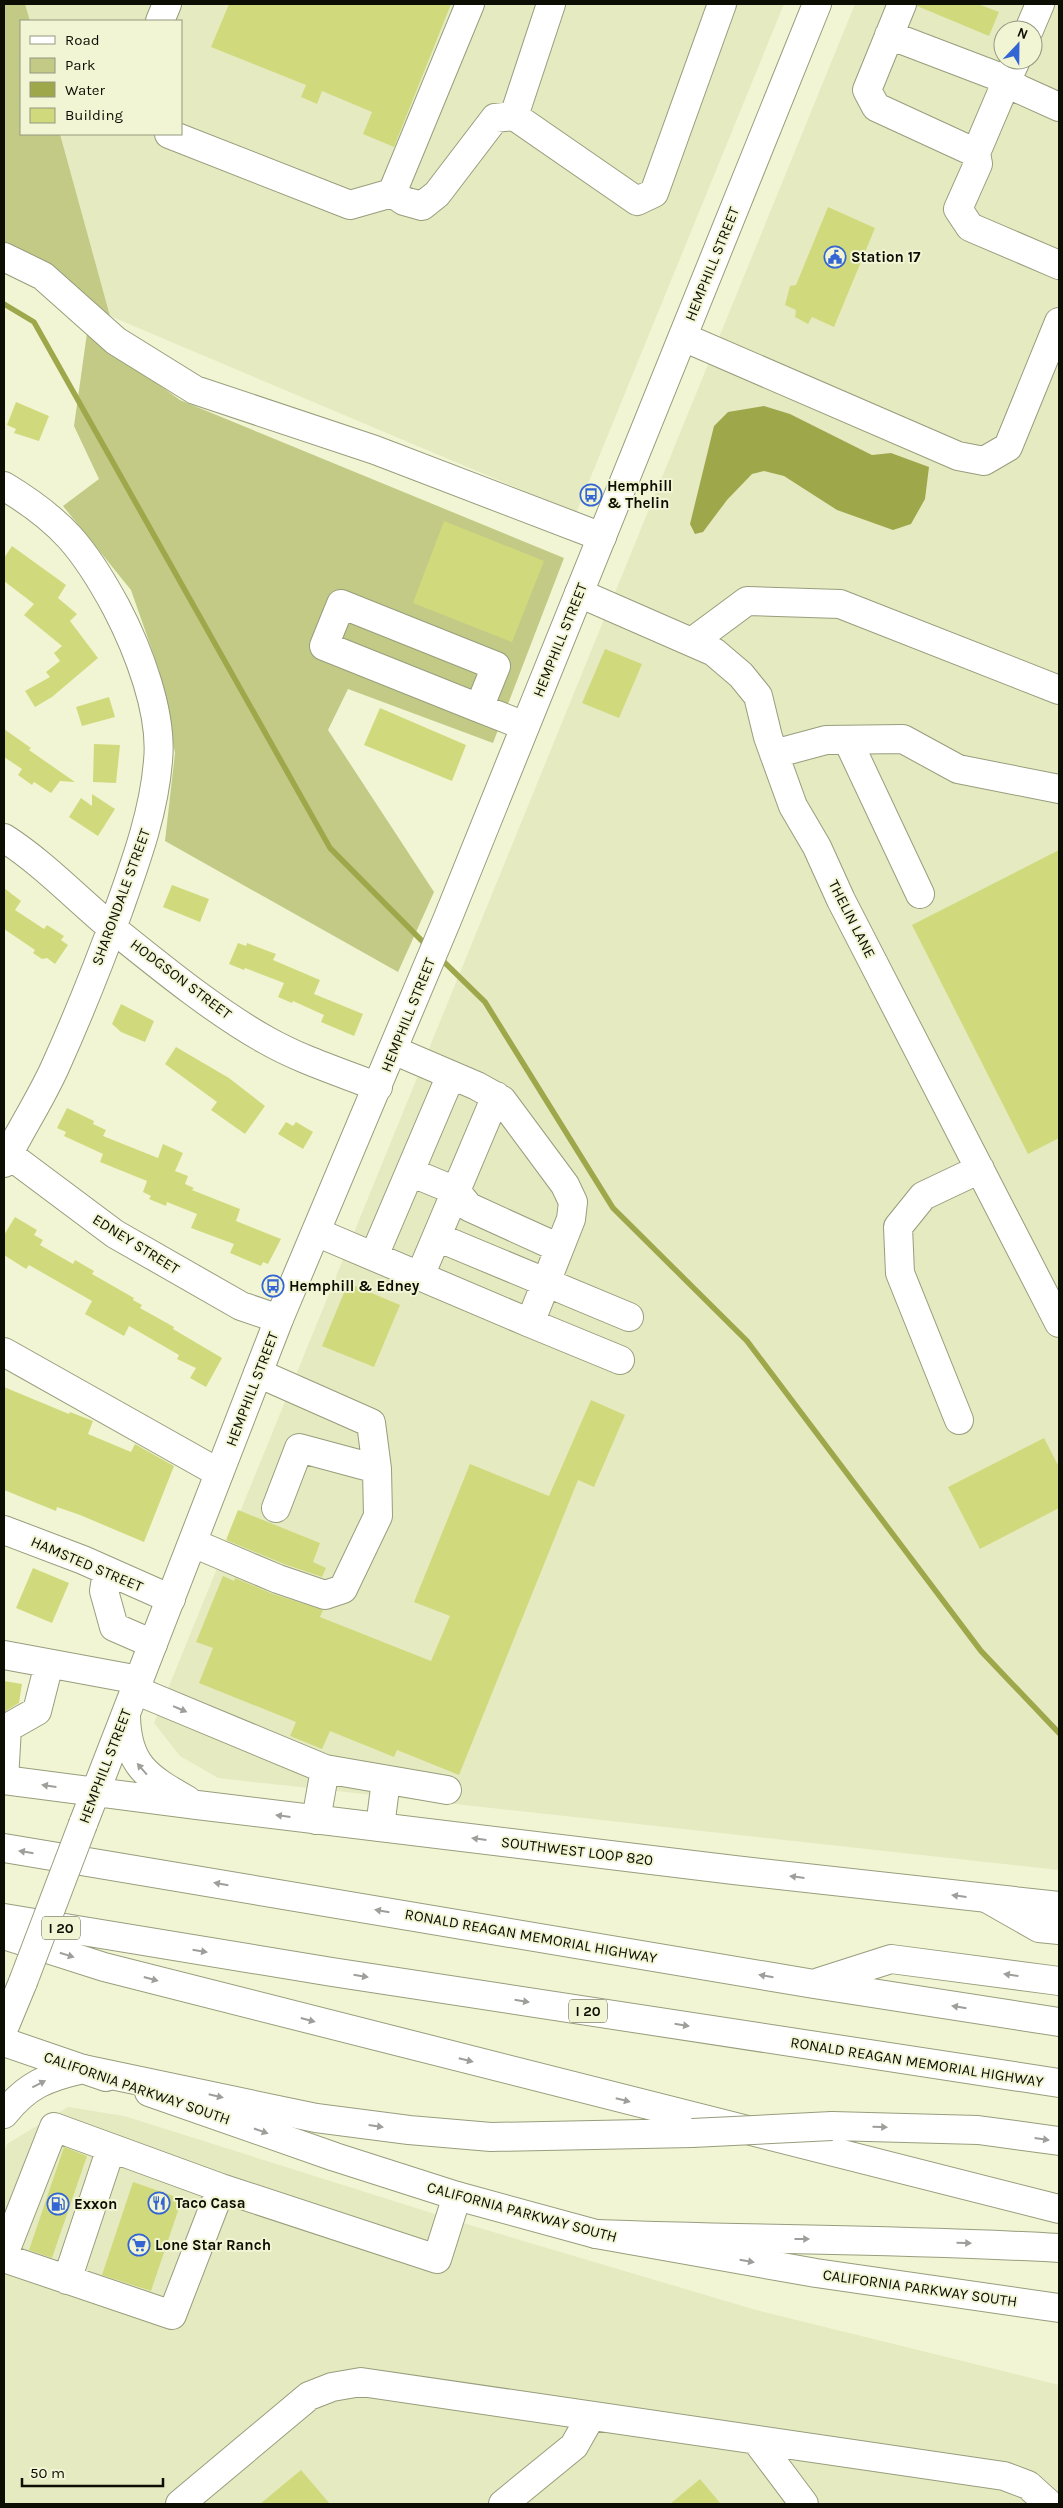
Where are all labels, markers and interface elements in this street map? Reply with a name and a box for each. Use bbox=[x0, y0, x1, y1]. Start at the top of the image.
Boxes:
legend bbox=[20, 20, 182, 135]
north arrow bbox=[993, 20, 1043, 70]
text: N bbox=[1015, 24, 1031, 43]
text: Road bbox=[65, 31, 100, 49]
text: Park bbox=[65, 56, 95, 74]
text: Water bbox=[65, 81, 106, 99]
text: Building bbox=[65, 106, 123, 124]
street label: HEMPHILL STREET bbox=[681, 204, 743, 324]
public building icon: Station 17 bbox=[823, 245, 847, 269]
place label: Station 17 bbox=[851, 248, 921, 266]
place label: Hemphill & Thelin bbox=[607, 477, 672, 512]
bus stop icon: Hemphill & Thelin bbox=[579, 483, 603, 507]
street label: HEMPHILL STREET bbox=[529, 580, 591, 700]
street label: SHARONDALE STREET bbox=[88, 826, 154, 968]
street label: THELIN LANE bbox=[825, 877, 879, 961]
street label: HODGSON STREET bbox=[127, 935, 236, 1023]
street label: HEMPHILL STREET bbox=[377, 955, 439, 1075]
street label: EDNEY STREET bbox=[89, 1210, 183, 1278]
bus stop icon: Hemphill & Edney bbox=[261, 1274, 285, 1298]
place label: Hemphill & Edney bbox=[289, 1277, 420, 1295]
street label: HEMPHILL STREET bbox=[222, 1329, 282, 1449]
street label: HAMSTED STREET bbox=[28, 1532, 146, 1596]
one-way arrow bbox=[173, 1705, 187, 1713]
street label: HEMPHILL STREET bbox=[75, 1706, 135, 1826]
one-way arrow bbox=[136, 1763, 148, 1775]
one-way arrow bbox=[41, 1782, 57, 1790]
one-way arrow bbox=[275, 1812, 291, 1820]
street label: SOUTHWEST LOOP 820 bbox=[500, 1833, 654, 1869]
one-way arrow bbox=[471, 1835, 487, 1843]
one-way arrow bbox=[18, 1847, 34, 1855]
one-way arrow bbox=[789, 1873, 805, 1881]
one-way arrow bbox=[213, 1879, 229, 1887]
one-way arrow bbox=[950, 1892, 966, 1900]
street label: RONALD REAGAN MEMORIAL HIGHWAY bbox=[403, 1905, 659, 1967]
one-way arrow bbox=[373, 1906, 389, 1914]
road number: I 20 bbox=[42, 1916, 80, 1940]
one-way arrow bbox=[193, 1947, 209, 1955]
one-way arrow bbox=[60, 1951, 75, 1959]
one-way arrow bbox=[758, 1971, 774, 1979]
one-way arrow bbox=[1003, 1971, 1019, 1979]
one-way arrow bbox=[353, 1972, 369, 1980]
one-way arrow bbox=[144, 1975, 159, 1983]
one-way arrow bbox=[514, 1997, 530, 2005]
road number: I 20 bbox=[569, 2000, 607, 2022]
one-way arrow bbox=[951, 2002, 967, 2010]
one-way arrow bbox=[301, 2016, 316, 2024]
one-way arrow bbox=[675, 2022, 691, 2030]
street label: RONALD REAGAN MEMORIAL HIGHWAY bbox=[789, 2033, 1046, 2091]
street label: CALIFORNIA PARKWAY SOUTH bbox=[41, 2048, 233, 2128]
one-way arrow bbox=[458, 2056, 473, 2064]
one-way arrow bbox=[31, 2080, 46, 2088]
one-way arrow bbox=[209, 2092, 224, 2100]
one-way arrow bbox=[616, 2096, 631, 2104]
one-way arrow bbox=[368, 2122, 384, 2130]
one-way arrow bbox=[873, 2124, 889, 2132]
one-way arrow bbox=[254, 2127, 269, 2135]
one-way arrow bbox=[1035, 2135, 1051, 2143]
street label: CALIFORNIA PARKWAY SOUTH bbox=[425, 2178, 619, 2246]
restaurant icon: Taco Casa bbox=[147, 2191, 171, 2215]
fuel station icon: Exxon bbox=[46, 2192, 70, 2216]
place label: Taco Casa bbox=[175, 2194, 246, 2212]
place label: Exxon bbox=[74, 2195, 117, 2213]
supermarket icon: Lone Star Ranch bbox=[127, 2233, 151, 2257]
one-way arrow bbox=[794, 2235, 810, 2243]
place label: Lone Star Ranch bbox=[155, 2236, 271, 2254]
one-way arrow bbox=[957, 2239, 973, 2247]
one-way arrow bbox=[740, 2258, 756, 2266]
street label: CALIFORNIA PARKWAY SOUTH bbox=[822, 2265, 1018, 2311]
scale bar bbox=[22, 2456, 164, 2488]
text: 50 m bbox=[30, 2464, 65, 2482]

